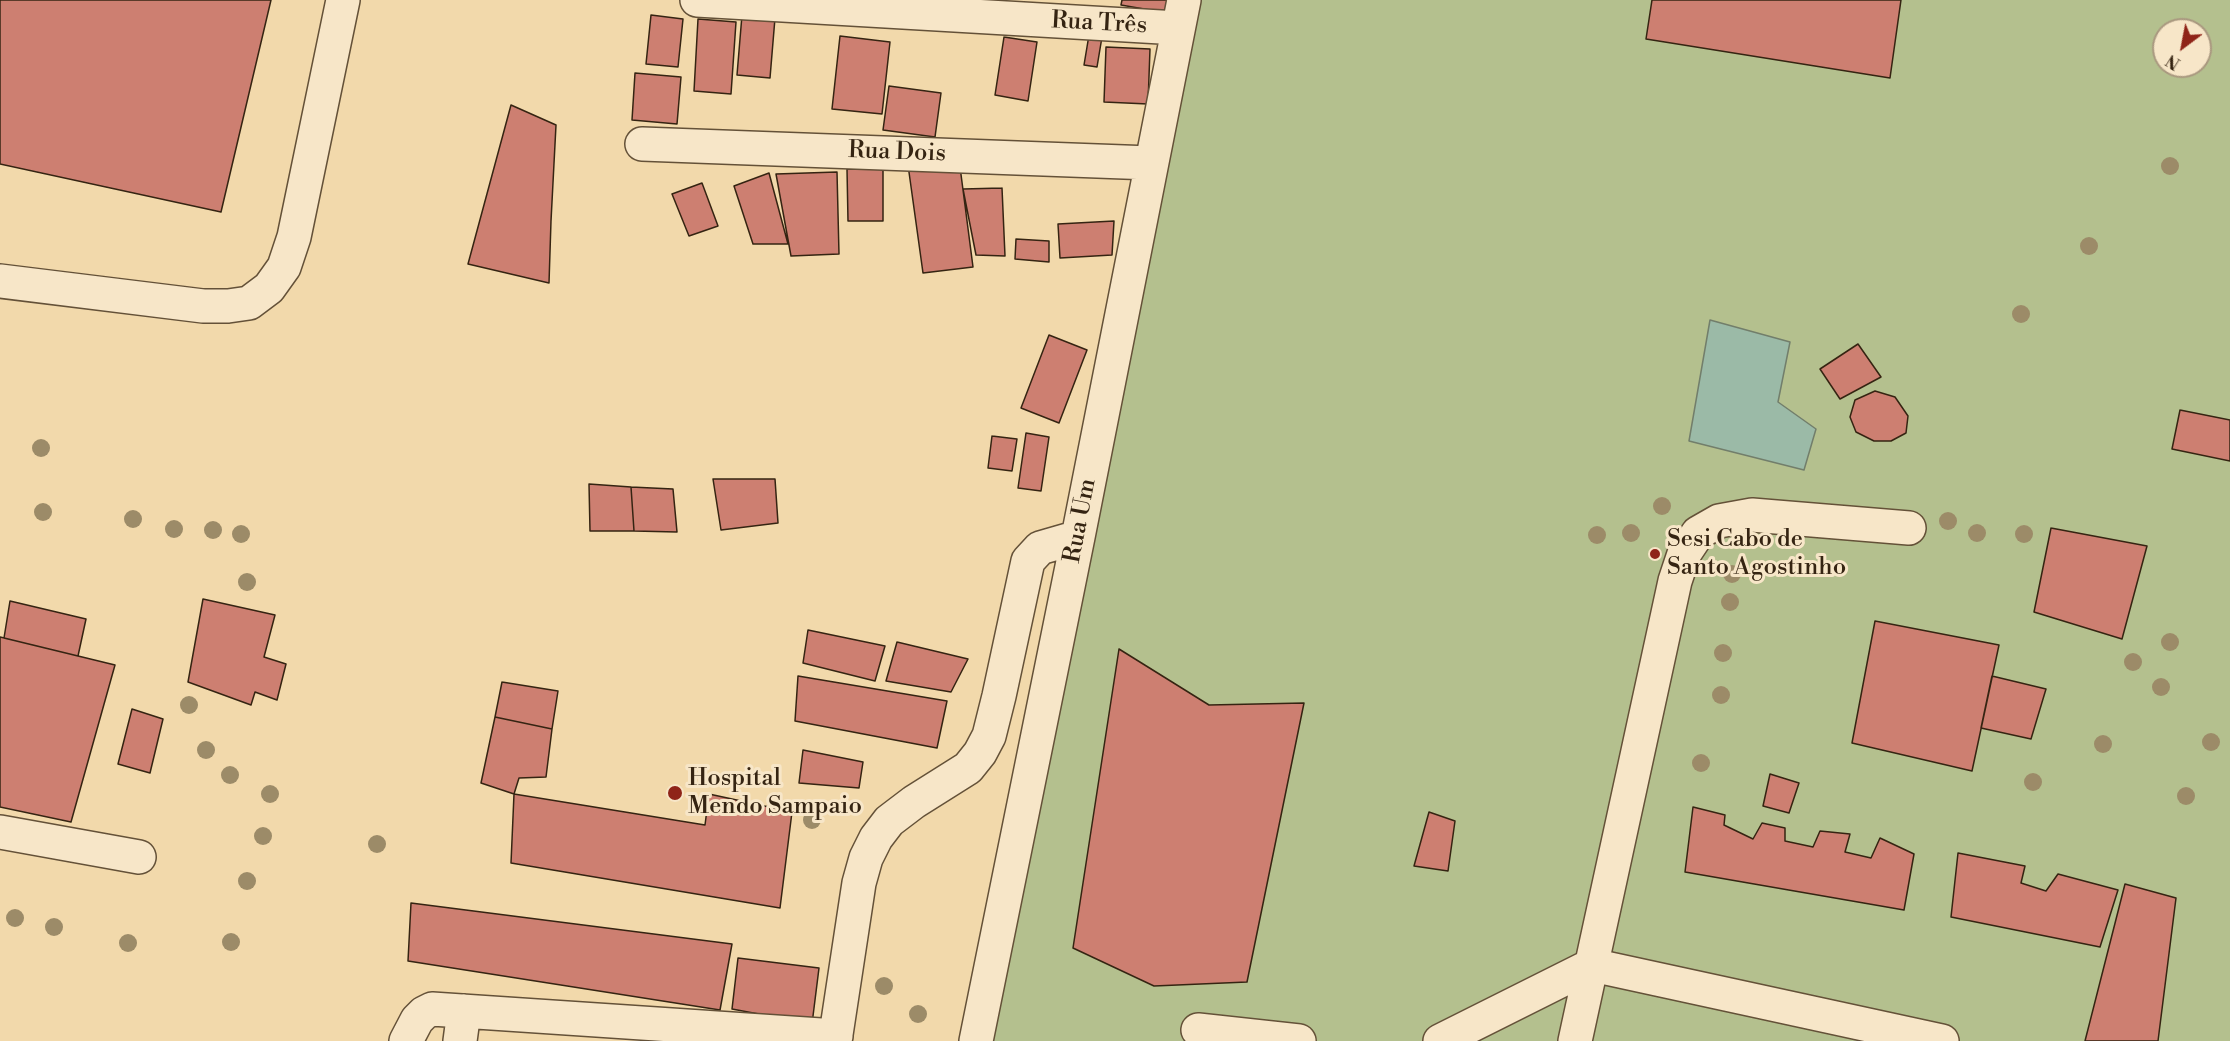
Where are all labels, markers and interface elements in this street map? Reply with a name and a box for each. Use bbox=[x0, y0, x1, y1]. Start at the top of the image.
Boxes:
street label: Rua Três bbox=[1050, 7, 1148, 41]
north arrow bbox=[2152, 18, 2212, 78]
text: N bbox=[2163, 50, 2184, 73]
street label: Rua Dois bbox=[848, 137, 946, 169]
street label: Rua Um bbox=[1059, 476, 1103, 566]
place label: Sesi Cabo de Santo Agostinho bbox=[1667, 526, 1846, 582]
marker: Sesi Cabo de Santo Agostinho bbox=[1648, 547, 1662, 561]
place label: Hospital Mendo Sampaio bbox=[688, 765, 862, 821]
marker: Hospital Mendo Sampaio bbox=[666, 784, 684, 802]

